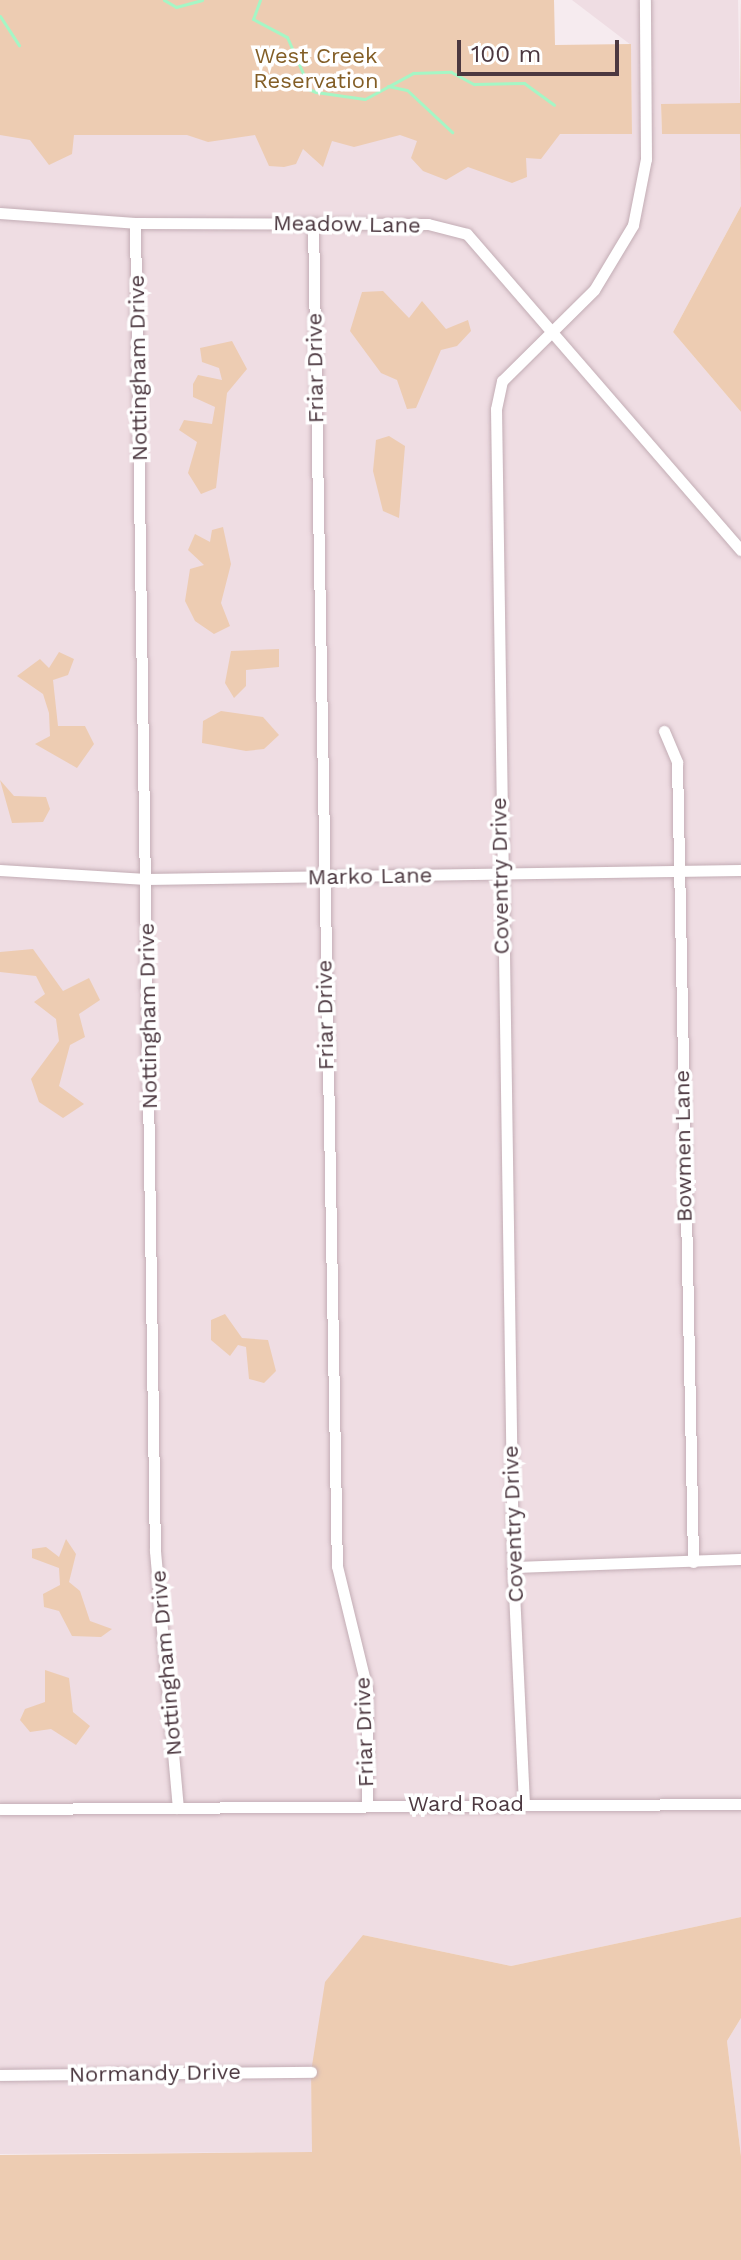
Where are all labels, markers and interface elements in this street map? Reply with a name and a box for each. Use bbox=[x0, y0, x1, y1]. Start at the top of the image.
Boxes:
scale bar bbox=[461, 24, 623, 74]
text: 100 m bbox=[471, 40, 541, 68]
park label: West Creek Reservation bbox=[253, 42, 379, 94]
street label: Meadow Lane bbox=[273, 210, 421, 238]
street label: Nottingham Drive bbox=[123, 275, 153, 461]
street label: Friar Drive bbox=[301, 312, 329, 424]
street label: Coventry Drive bbox=[485, 797, 515, 955]
street label: Marko Lane bbox=[307, 862, 433, 890]
street label: Nottingham Drive bbox=[133, 923, 163, 1109]
street label: Friar Drive bbox=[311, 959, 339, 1071]
street label: Bowmen Lane bbox=[668, 1070, 698, 1222]
street label: Coventry Drive bbox=[497, 1445, 529, 1603]
street label: Nottingham Drive bbox=[145, 1569, 187, 1757]
street label: Friar Drive bbox=[349, 1676, 379, 1788]
street label: Ward Road bbox=[408, 1791, 524, 1817]
street label: Normandy Drive bbox=[69, 2058, 241, 2088]

